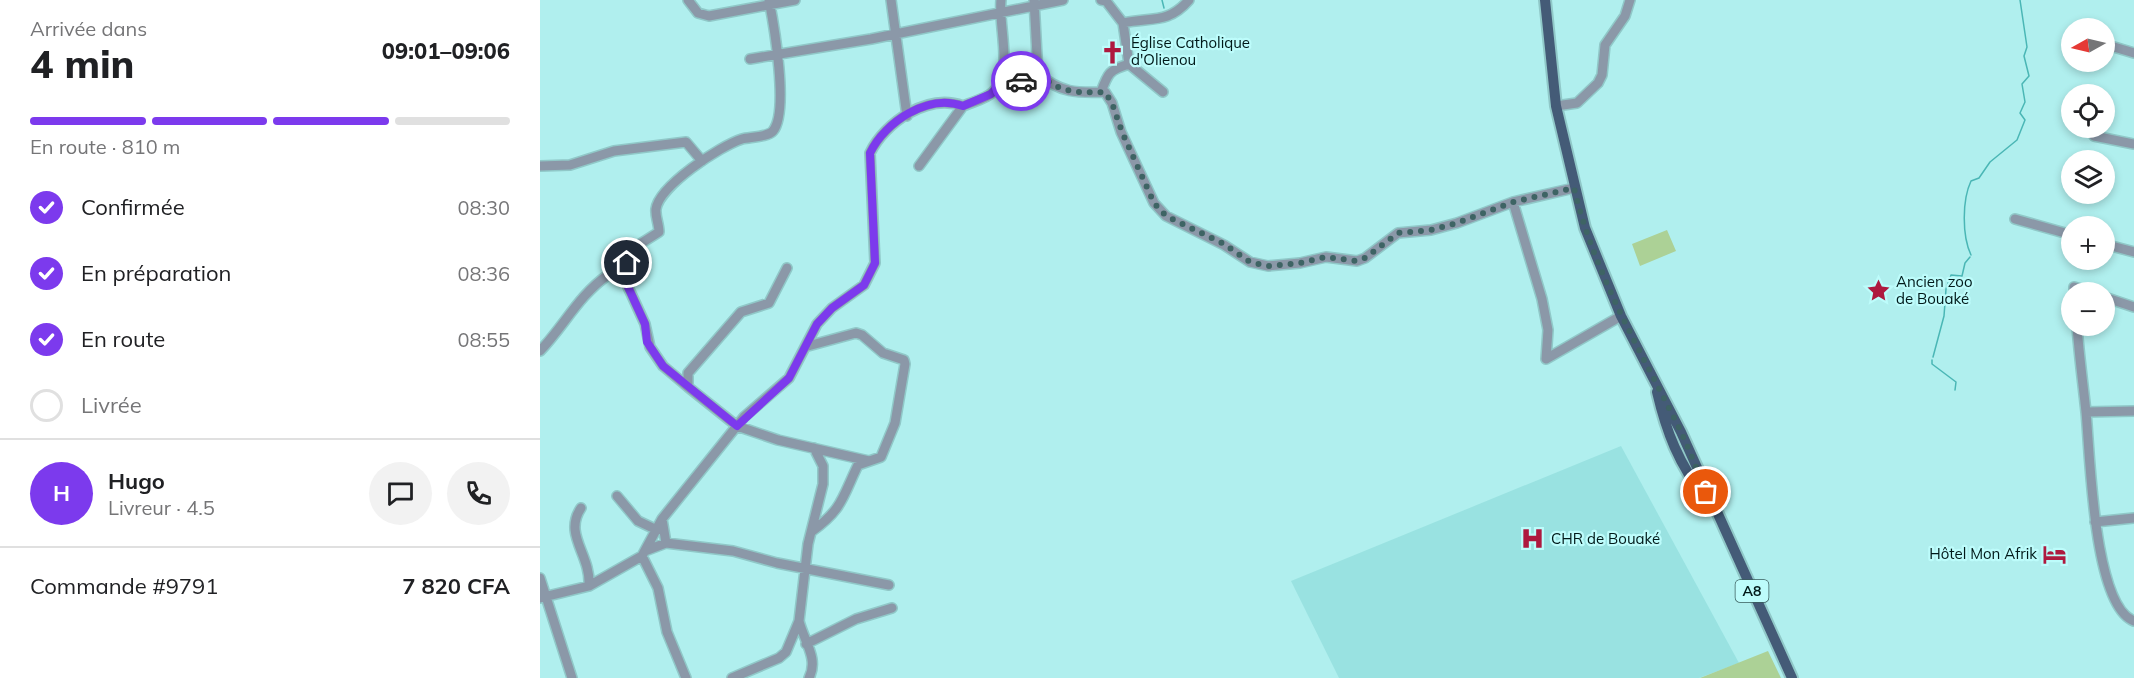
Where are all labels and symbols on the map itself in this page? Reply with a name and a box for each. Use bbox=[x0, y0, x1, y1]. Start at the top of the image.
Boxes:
north arrow bbox=[2061, 18, 2115, 72]
place label: Église Catholique d'Olienou bbox=[1131, 33, 1250, 69]
church icon: Église Catholique d'Olienou bbox=[1100, 39, 1126, 65]
courier bbox=[991, 51, 1051, 111]
pin bbox=[601, 237, 652, 288]
place label: Ancien zoo de Bouaké bbox=[1896, 272, 1972, 308]
place icon: Ancien zoo de Bouaké bbox=[1865, 278, 1891, 304]
pin bbox=[1680, 466, 1731, 517]
hospital icon: CHR de Bouaké bbox=[1520, 526, 1546, 552]
place label: CHR de Bouaké bbox=[1551, 529, 1660, 548]
hotel icon: Hôtel Mon Afrik bbox=[2042, 541, 2068, 567]
place label: Hôtel Mon Afrik bbox=[1929, 544, 2037, 563]
road number: A8 bbox=[1736, 580, 1768, 602]

